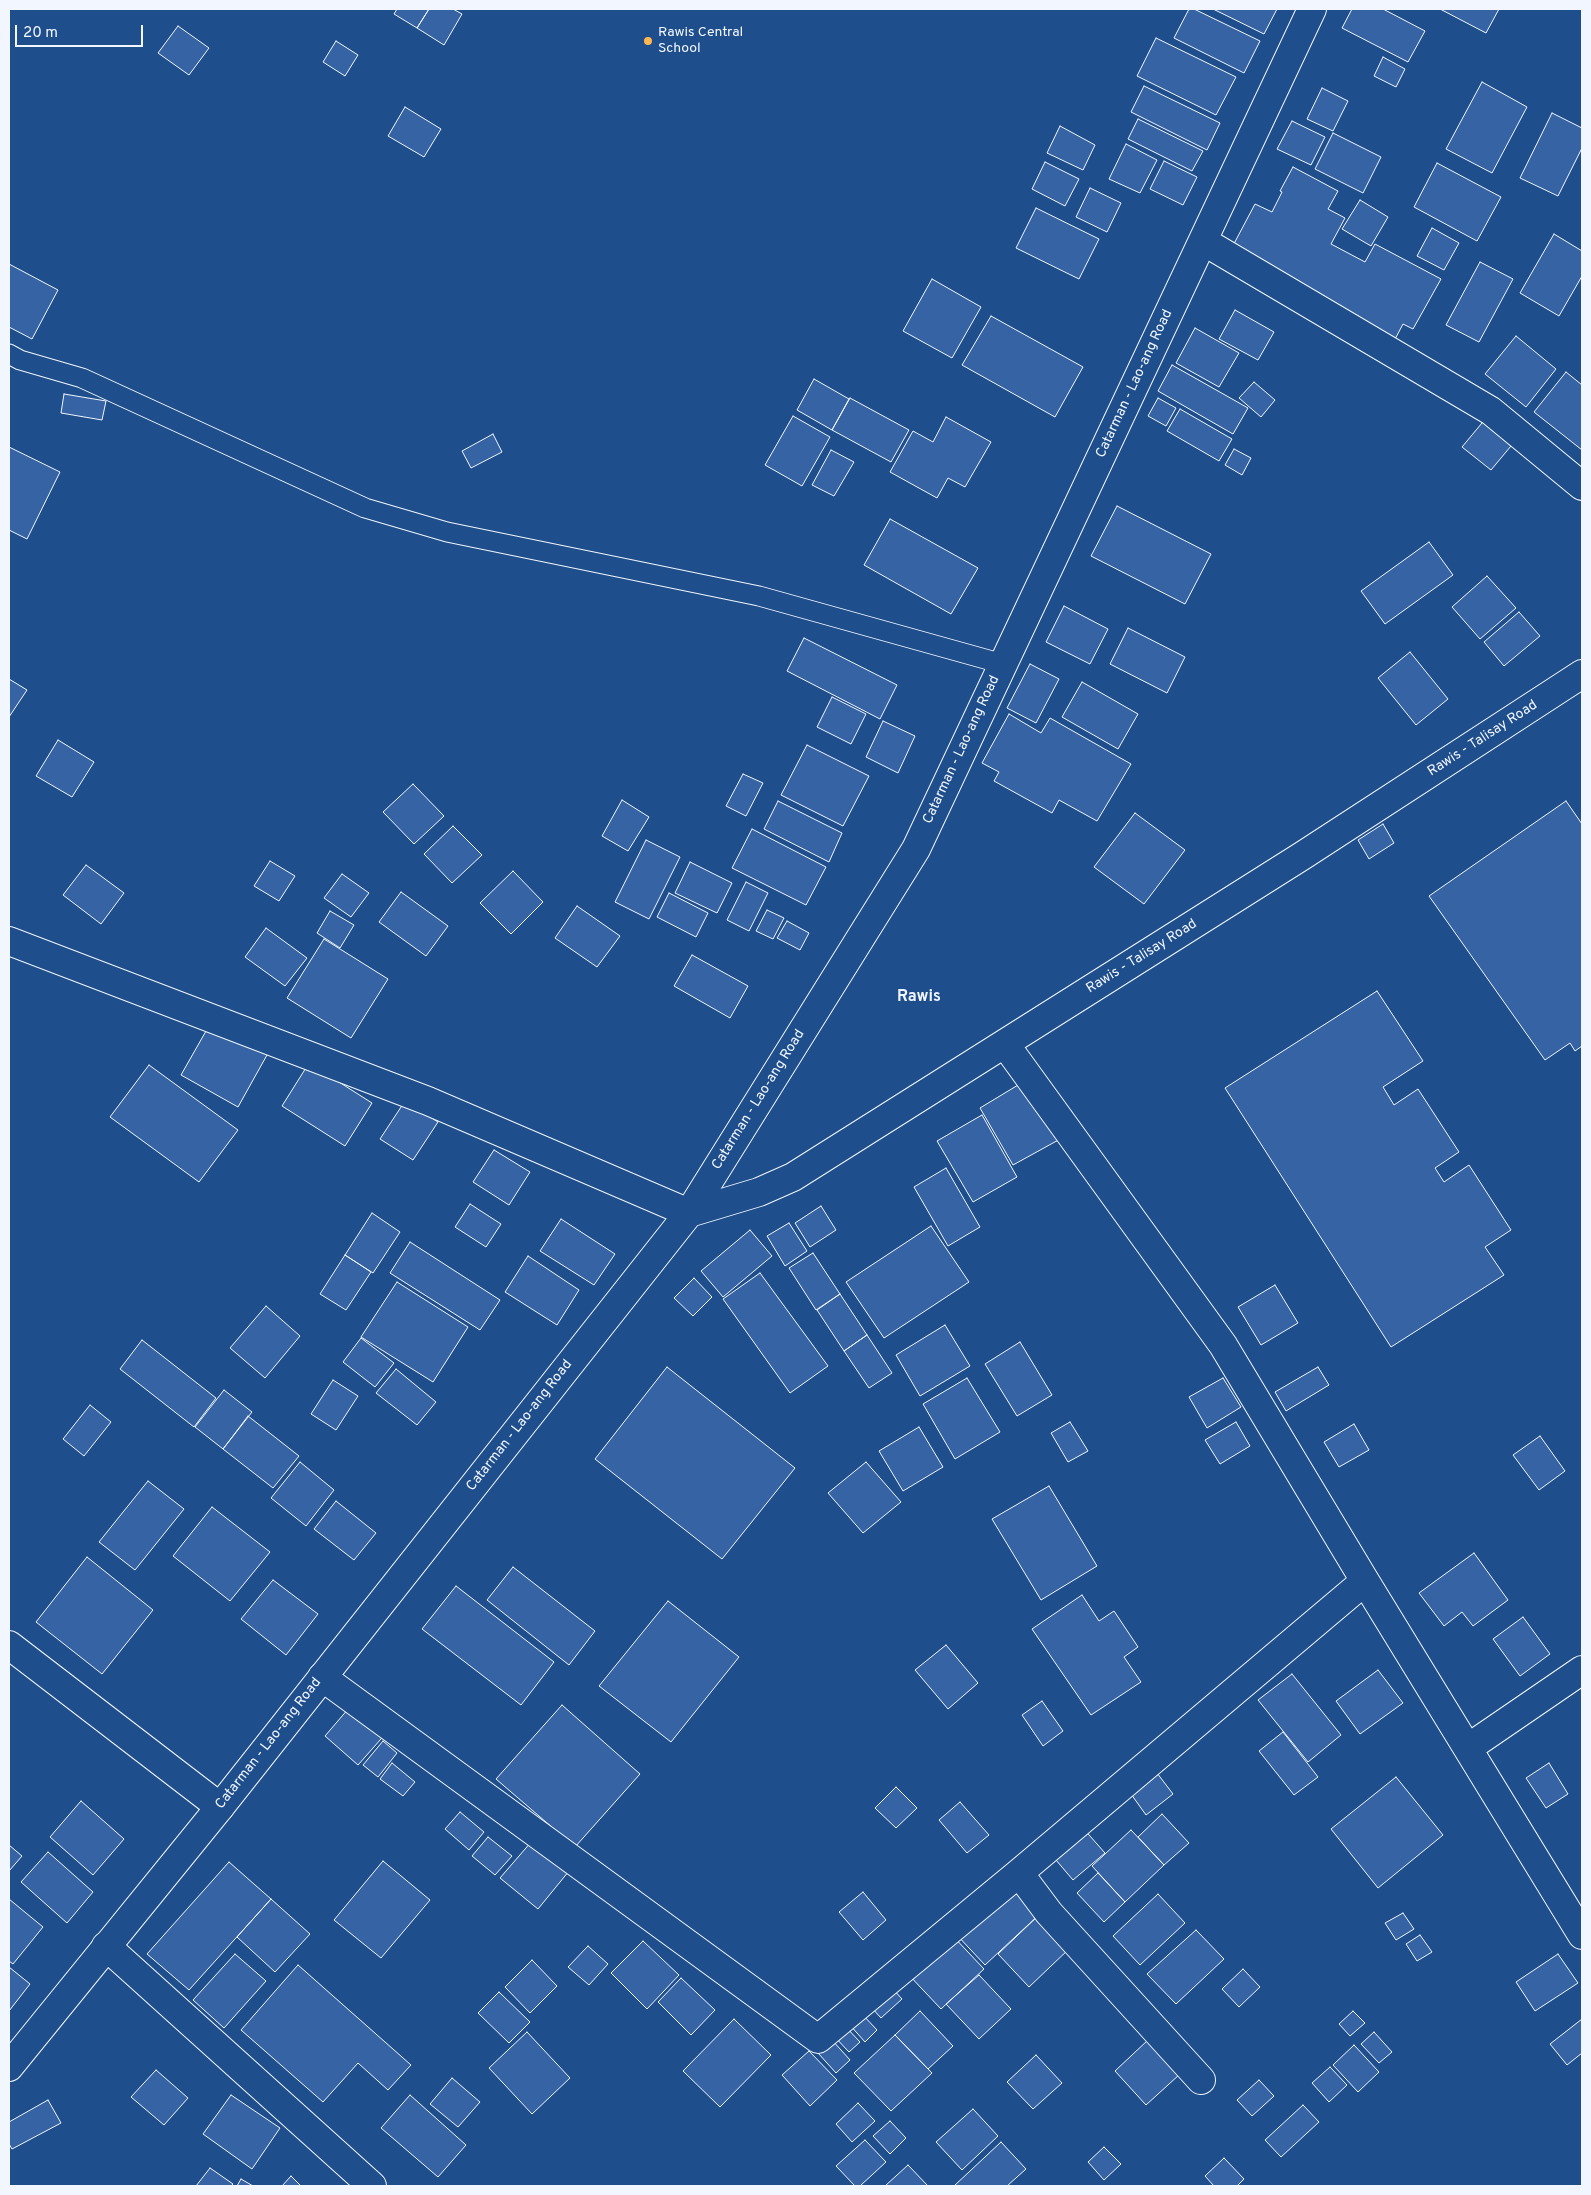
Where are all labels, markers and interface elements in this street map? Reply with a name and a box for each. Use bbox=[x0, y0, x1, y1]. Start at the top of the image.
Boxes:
scale bar bbox=[18, 15, 145, 47]
text: 20 m bbox=[23, 24, 58, 43]
place label: Rawis Central School bbox=[658, 25, 743, 58]
marker: Rawis Central School bbox=[642, 35, 654, 47]
street label: Catarman - Lao-ang Road bbox=[1093, 307, 1177, 461]
street label: Catarman - Lao-ang Road bbox=[920, 673, 1004, 827]
street label: Rawis - Talisay Road bbox=[1425, 697, 1541, 781]
street label: Rawis - Talisay Road bbox=[1084, 916, 1200, 998]
district label: Rawis bbox=[897, 988, 941, 1008]
street label: Catarman - Lao-ang Road bbox=[709, 1027, 809, 1173]
street label: Catarman - Lao-ang Road bbox=[464, 1357, 576, 1495]
street label: Catarman - Lao-ang Road bbox=[213, 1675, 325, 1813]

